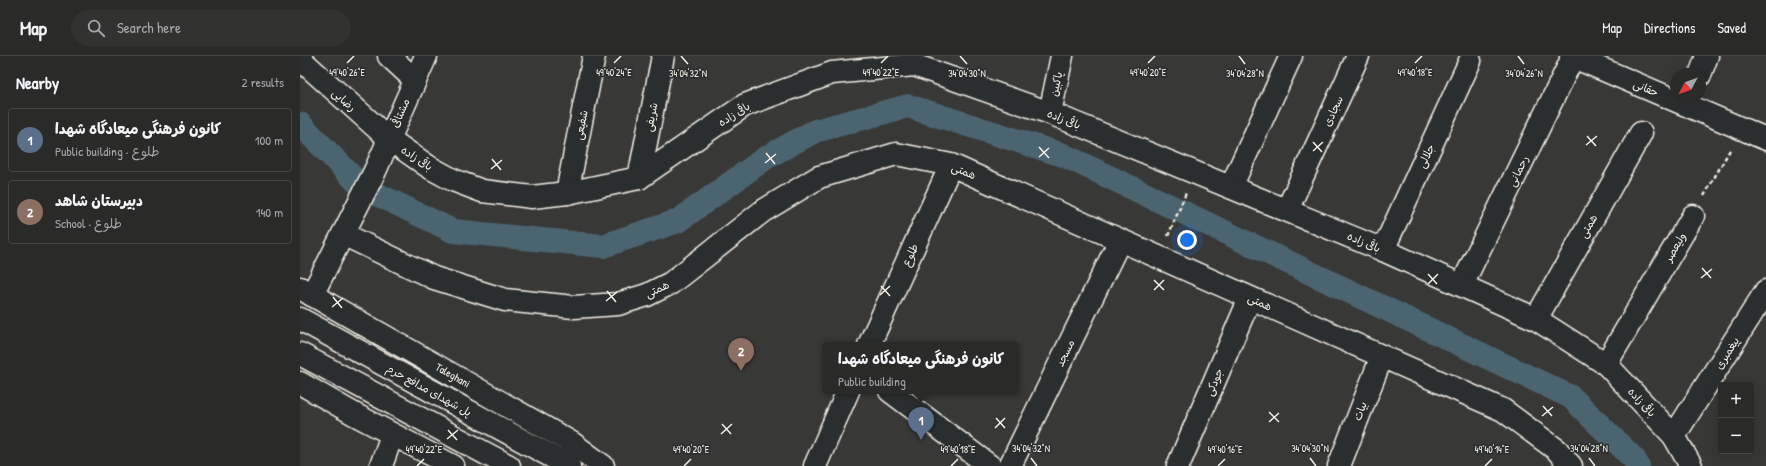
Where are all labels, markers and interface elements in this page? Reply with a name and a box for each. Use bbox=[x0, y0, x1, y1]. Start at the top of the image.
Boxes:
search box bbox=[71, 10, 351, 46]
text: Map bbox=[20, 15, 47, 41]
icon: search bbox=[85, 17, 107, 39]
text: Search here bbox=[117, 17, 181, 38]
text: Map bbox=[1602, 18, 1622, 37]
text: Directions bbox=[1644, 18, 1695, 37]
text: Saved bbox=[1717, 18, 1746, 37]
text: 49°40'26"E bbox=[329, 66, 365, 79]
text: 49°40'24"E bbox=[596, 66, 632, 79]
text: 49°40'22"E bbox=[863, 66, 900, 79]
text: 49°40'20"E bbox=[1130, 66, 1167, 79]
text: 49°40'18"E bbox=[1397, 66, 1433, 79]
text: 34°04'32"N bbox=[669, 67, 707, 80]
text: 34°04'30"N bbox=[948, 67, 986, 80]
text: 34°04'28"N bbox=[1226, 67, 1264, 80]
text: 34°04'26"N bbox=[1505, 67, 1543, 80]
north arrow bbox=[1670, 68, 1706, 104]
street label: پاکبین bbox=[1047, 70, 1066, 98]
text: Nearby bbox=[16, 71, 59, 94]
text: 2 results bbox=[242, 73, 284, 91]
street label: حقانی bbox=[1631, 76, 1661, 100]
street label: رضایی bbox=[328, 86, 359, 115]
street label: سجادی bbox=[1320, 93, 1346, 129]
street label: مشتاقی bbox=[387, 96, 413, 130]
street label: باقی زاده bbox=[715, 99, 753, 130]
street label: شریفی bbox=[641, 101, 662, 133]
street label: باقی زاده bbox=[1045, 106, 1083, 133]
street label: شفیعی bbox=[571, 109, 592, 141]
text: کانون فرهنگی میعادگاه شهدا bbox=[55, 118, 221, 139]
text: 1 bbox=[28, 131, 32, 149]
text: 100 m bbox=[255, 131, 283, 149]
text: Public building · طلوع bbox=[55, 142, 159, 160]
street label: جلالی bbox=[1414, 142, 1439, 171]
street label: باقی زاده bbox=[398, 143, 435, 174]
street label: رحمانی bbox=[1504, 153, 1532, 189]
street label: همتی bbox=[949, 160, 978, 183]
text: دبیرستان شاهد bbox=[55, 190, 143, 211]
text: 2 bbox=[27, 203, 33, 221]
text: 140 m bbox=[256, 203, 283, 221]
street label: همتی bbox=[1576, 212, 1601, 241]
text: School · طلوع bbox=[55, 214, 122, 232]
street label: باقی زاده bbox=[1345, 229, 1383, 256]
your location bbox=[1177, 230, 1197, 250]
street label: ولیعصر bbox=[1661, 230, 1689, 265]
street label: طلوع bbox=[899, 241, 923, 270]
street label: همتی bbox=[643, 277, 672, 302]
street label: همتی bbox=[1245, 291, 1274, 314]
street label: پیغمبری bbox=[1712, 334, 1743, 372]
street label: مسجد bbox=[1053, 337, 1077, 369]
pin: 2 bbox=[728, 338, 754, 371]
popup bbox=[823, 342, 1019, 394]
text: کانون فرهنگی میعادگاه شهدا bbox=[838, 348, 1004, 369]
street label: Taleghani bbox=[433, 360, 473, 391]
street label: پل شهدای مدافع حرم bbox=[383, 361, 474, 421]
street label: جودکی bbox=[1202, 366, 1227, 398]
text: Public building bbox=[838, 372, 906, 390]
map controls bbox=[1718, 382, 1754, 454]
button: + bbox=[1718, 382, 1754, 418]
street label: باقی زاده bbox=[1624, 384, 1659, 420]
street label: بیات bbox=[1350, 400, 1371, 423]
pin: 1 bbox=[908, 407, 934, 440]
button: − bbox=[1718, 418, 1754, 454]
text: 34°04'32"N bbox=[1012, 442, 1050, 455]
text: 34°04'30"N bbox=[1291, 442, 1329, 455]
text: 34°04'28"N bbox=[1570, 442, 1608, 455]
text: 49°40'22"E bbox=[406, 443, 443, 456]
text: 49°40'20"E bbox=[673, 443, 710, 456]
text: 49°40'18"E bbox=[940, 443, 976, 456]
text: 49°40'16"E bbox=[1208, 443, 1243, 456]
text: 49°40'14"E bbox=[1475, 443, 1510, 456]

